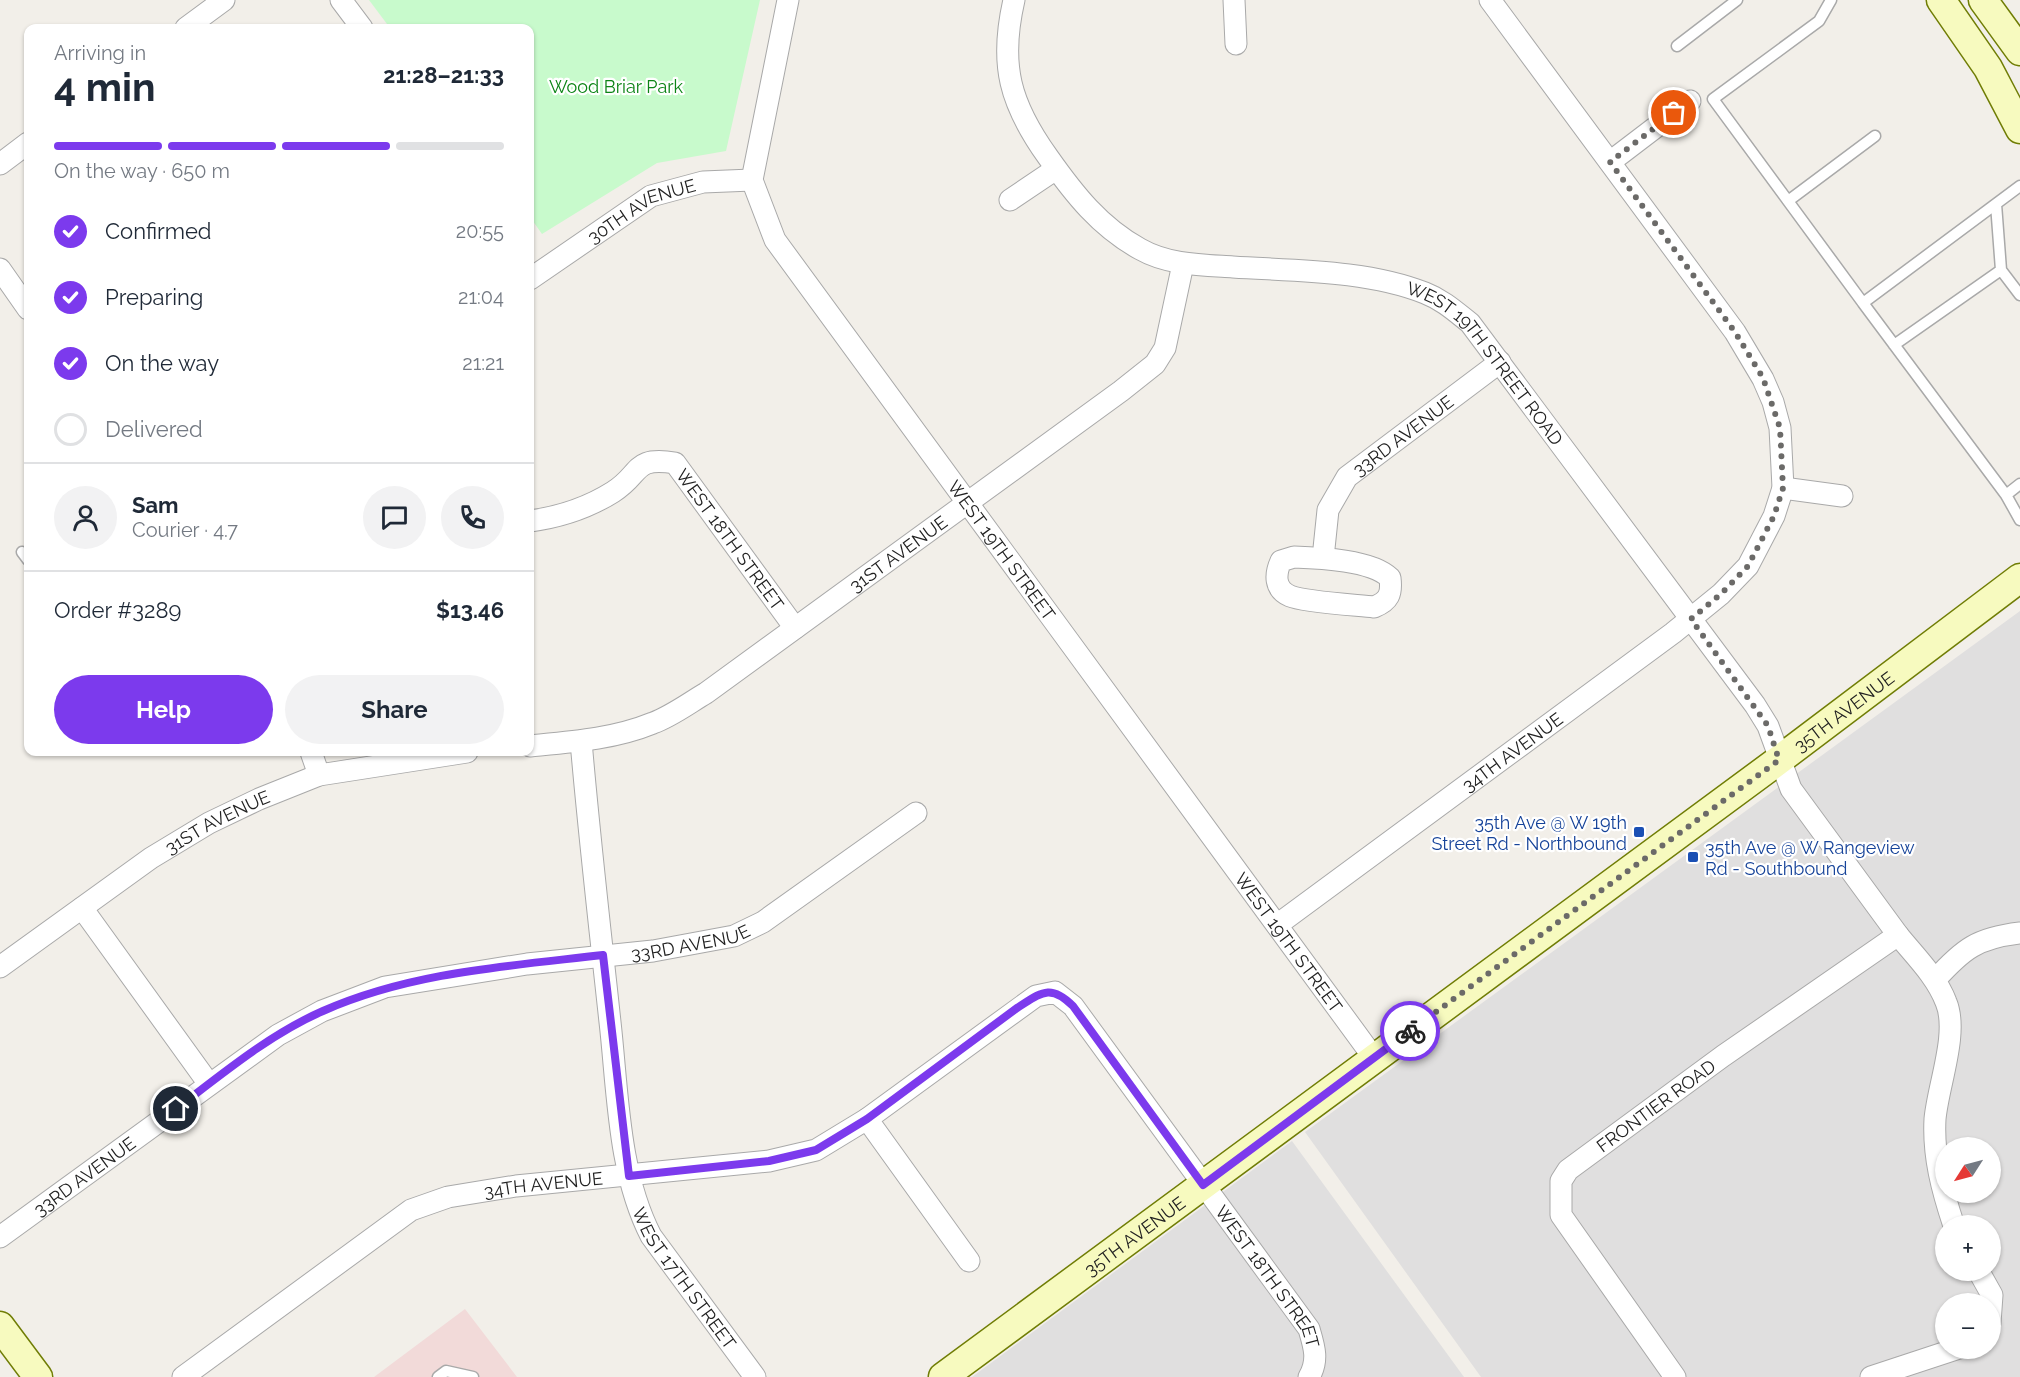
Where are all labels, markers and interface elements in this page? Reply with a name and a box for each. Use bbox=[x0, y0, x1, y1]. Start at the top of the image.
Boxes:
text: Arriving in bbox=[54, 41, 146, 65]
text: 21:28–21:33 bbox=[383, 62, 504, 88]
text: 4 min bbox=[54, 64, 155, 110]
park label: Wood Briar Park bbox=[549, 76, 684, 97]
pin bbox=[1648, 87, 1699, 138]
icon: bag bbox=[1657, 96, 1690, 129]
text: On the way · 650 m bbox=[54, 159, 230, 183]
street label: 30TH AVENUE bbox=[583, 174, 698, 247]
icon: check bbox=[54, 215, 87, 248]
text: Confirmed bbox=[105, 218, 212, 244]
text: 20:55 bbox=[456, 219, 504, 243]
street label: WEST 19TH STREET ROAD bbox=[1404, 277, 1568, 449]
icon: check bbox=[54, 281, 87, 314]
text: Preparing bbox=[105, 284, 203, 310]
text: 21:04 bbox=[458, 285, 504, 309]
icon: check bbox=[54, 347, 87, 380]
text: On the way bbox=[105, 350, 219, 376]
text: 21:21 bbox=[462, 351, 504, 375]
street label: 33RD AVENUE bbox=[1348, 390, 1457, 480]
text: Delivered bbox=[105, 416, 203, 442]
street label: WEST 18TH STREET bbox=[672, 464, 789, 614]
street label: WEST 19TH STREET bbox=[944, 476, 1060, 624]
button: person bbox=[54, 486, 117, 549]
button: chat bbox=[363, 486, 426, 549]
button: phone bbox=[441, 486, 504, 549]
text: Sam bbox=[132, 492, 179, 518]
street label: 31ST AVENUE bbox=[845, 511, 951, 596]
text: Courier · 4.7 bbox=[132, 518, 238, 542]
text: Order #3289 bbox=[54, 597, 181, 623]
text: $13.46 bbox=[436, 597, 504, 623]
street label: 35TH AVENUE bbox=[1789, 667, 1898, 756]
button: Help bbox=[54, 675, 273, 744]
button: Share bbox=[285, 675, 504, 744]
street label: 34TH AVENUE bbox=[1458, 708, 1566, 796]
street label: 31ST AVENUE bbox=[161, 785, 273, 858]
place label: 35th Ave @ W 19th Street Rd - Northbound bbox=[1432, 812, 1627, 854]
marker: 35th Ave @ W 19th Street Rd - Northbound bbox=[1632, 825, 1646, 839]
place label: 35th Ave @ W Rangeview Rd - Southbound bbox=[1705, 837, 1915, 879]
marker: 35th Ave @ W Rangeview Rd - Southbound bbox=[1686, 850, 1700, 864]
street label: WEST 19TH STREET bbox=[1231, 868, 1347, 1016]
street label: 33RD AVENUE bbox=[630, 919, 753, 964]
courier bbox=[1380, 1001, 1440, 1061]
icon: bike bbox=[1394, 1015, 1427, 1048]
street label: FRONTIER ROAD bbox=[1592, 1055, 1719, 1156]
pin bbox=[150, 1083, 201, 1134]
icon: home bbox=[159, 1092, 192, 1125]
street label: 33RD AVENUE bbox=[29, 1132, 139, 1220]
north arrow bbox=[1935, 1137, 2001, 1203]
map controls bbox=[1935, 1137, 2001, 1359]
street label: 34TH AVENUE bbox=[482, 1167, 604, 1202]
street label: 35TH AVENUE bbox=[1080, 1192, 1189, 1280]
street label: WEST 18TH STREET bbox=[1211, 1201, 1324, 1349]
street label: WEST 17TH STREET bbox=[629, 1204, 741, 1353]
button: + bbox=[1935, 1215, 2001, 1281]
button: − bbox=[1935, 1293, 2001, 1359]

